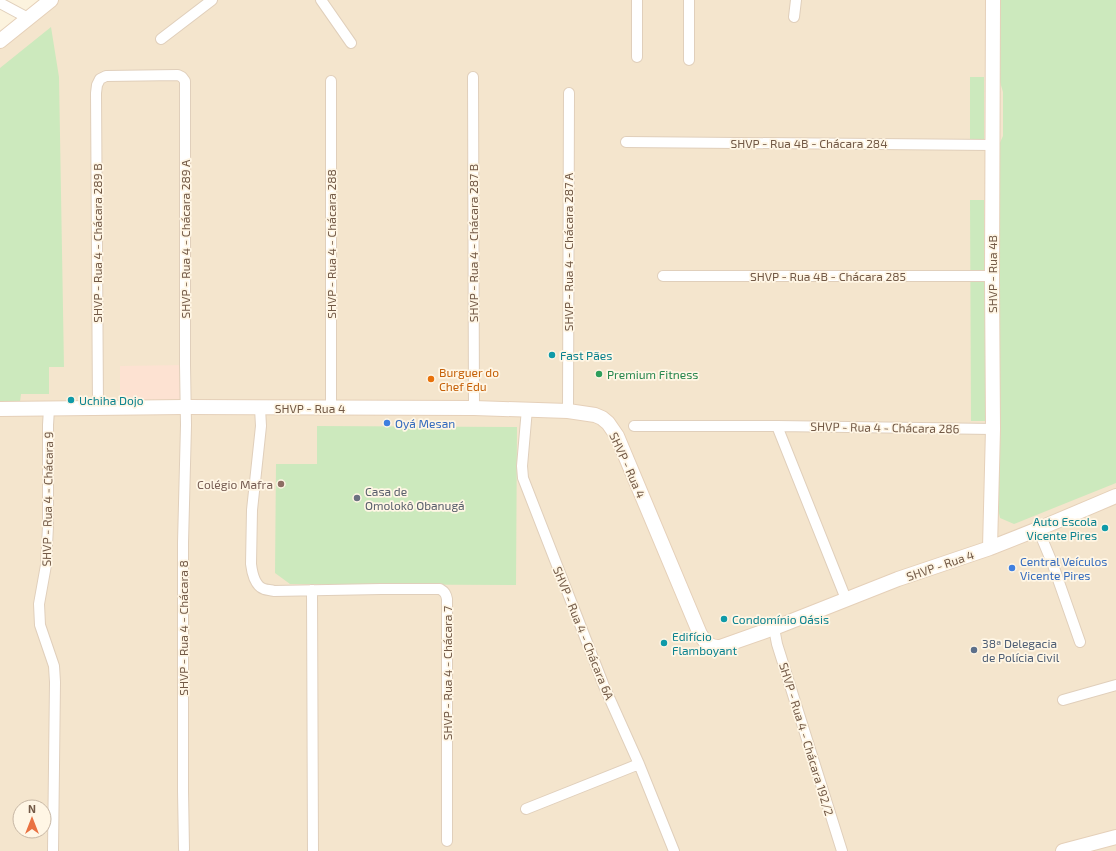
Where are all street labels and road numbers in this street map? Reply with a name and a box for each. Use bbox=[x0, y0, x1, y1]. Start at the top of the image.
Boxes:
street label: SHVP - Rua 4B - Chácara 284 bbox=[730, 136, 888, 150]
street label: SHVP - Rua 4 - Chácara 289 A bbox=[178, 159, 192, 318]
street label: SHVP - Rua 4 - Chácara 289 B bbox=[90, 163, 104, 323]
street label: SHVP - Rua 4 - Chácara 287 B bbox=[466, 164, 480, 322]
street label: SHVP - Rua 4 - Chácara 288 bbox=[324, 169, 338, 319]
street label: SHVP - Rua 4 - Chácara 287 A bbox=[561, 172, 575, 331]
street label: SHVP - Rua 4B bbox=[985, 235, 999, 313]
street label: SHVP - Rua 4B - Chácara 285 bbox=[750, 269, 906, 283]
street label: SHVP - Rua 4 bbox=[275, 401, 345, 415]
street label: SHVP - Rua 4 - Chácara 286 bbox=[810, 419, 960, 435]
street label: SHVP - Rua 4 bbox=[607, 430, 649, 500]
street label: SHVP - Rua 4 - Chácara 9 bbox=[39, 431, 55, 567]
street label: SHVP - Rua 4 bbox=[904, 547, 976, 583]
street label: SHVP - Rua 4 - Chácara 8 bbox=[176, 560, 190, 696]
street label: SHVP - Rua 4 - Chácara 6A bbox=[551, 564, 617, 702]
street label: SHVP - Rua 4 - Chácara 7 bbox=[440, 606, 454, 740]
street label: SHVP - Rua 4 - Chácara 192/2 bbox=[777, 661, 837, 818]

